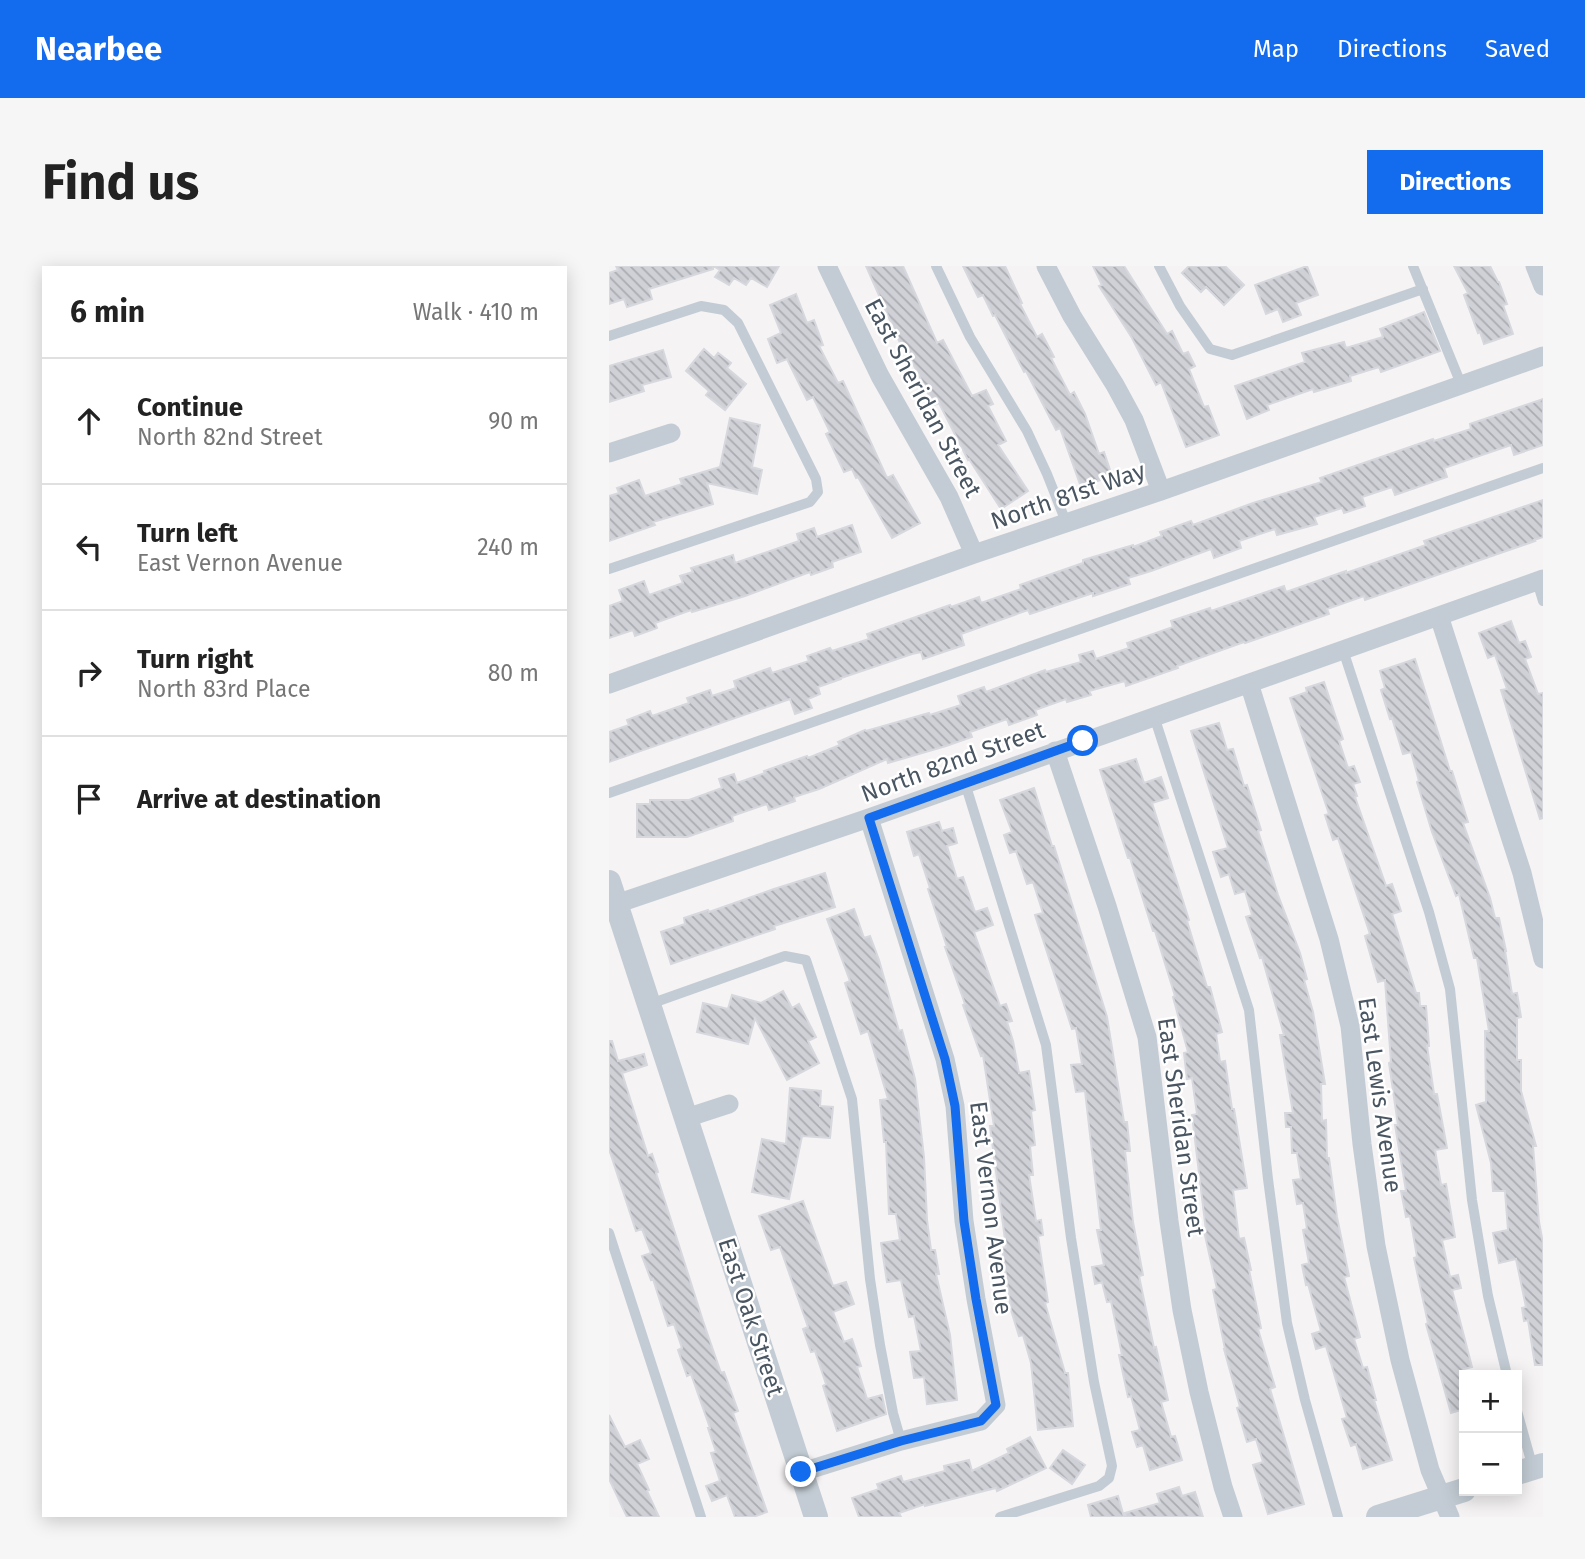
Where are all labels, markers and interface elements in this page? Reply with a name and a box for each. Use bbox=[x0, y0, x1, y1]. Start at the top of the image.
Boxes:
text: Nearbee bbox=[35, 29, 162, 69]
text: Map bbox=[1253, 35, 1299, 63]
text: Directions bbox=[1337, 35, 1447, 63]
text: Saved bbox=[1485, 35, 1550, 63]
button: Directions bbox=[1367, 150, 1543, 214]
text: Find us bbox=[42, 153, 199, 212]
text: 6 min bbox=[70, 294, 145, 330]
street label: East Sheridan Street bbox=[859, 294, 987, 502]
text: Walk · 410 m bbox=[413, 298, 539, 326]
text: Continue bbox=[137, 392, 243, 423]
icon: ahead bbox=[70, 402, 108, 440]
text: 90 m bbox=[488, 407, 539, 435]
text: North 82nd Street bbox=[137, 423, 322, 451]
street label: North 81st Way bbox=[987, 456, 1149, 536]
text: Turn left bbox=[137, 518, 238, 549]
icon: left bbox=[70, 528, 108, 566]
text: 240 m bbox=[477, 533, 539, 561]
text: East Vernon Avenue bbox=[137, 549, 343, 577]
text: Turn right bbox=[137, 644, 254, 675]
icon: right bbox=[70, 654, 108, 692]
text: 80 m bbox=[488, 659, 539, 687]
text: North 83rd Place bbox=[137, 675, 310, 703]
street label: North 82nd Street bbox=[857, 716, 1049, 808]
route start bbox=[1067, 725, 1098, 756]
icon: arrive bbox=[70, 780, 108, 818]
text: Arrive at destination bbox=[137, 784, 381, 815]
street label: East Lewis Avenue bbox=[1352, 995, 1408, 1195]
street label: East Sheridan Street bbox=[1152, 1016, 1210, 1239]
street label: East Vernon Avenue bbox=[964, 1100, 1018, 1316]
street label: East Oak Street bbox=[712, 1234, 790, 1400]
map controls bbox=[1459, 1370, 1522, 1496]
button: + bbox=[1459, 1370, 1522, 1433]
button: − bbox=[1459, 1433, 1522, 1496]
route end bbox=[785, 1456, 816, 1487]

